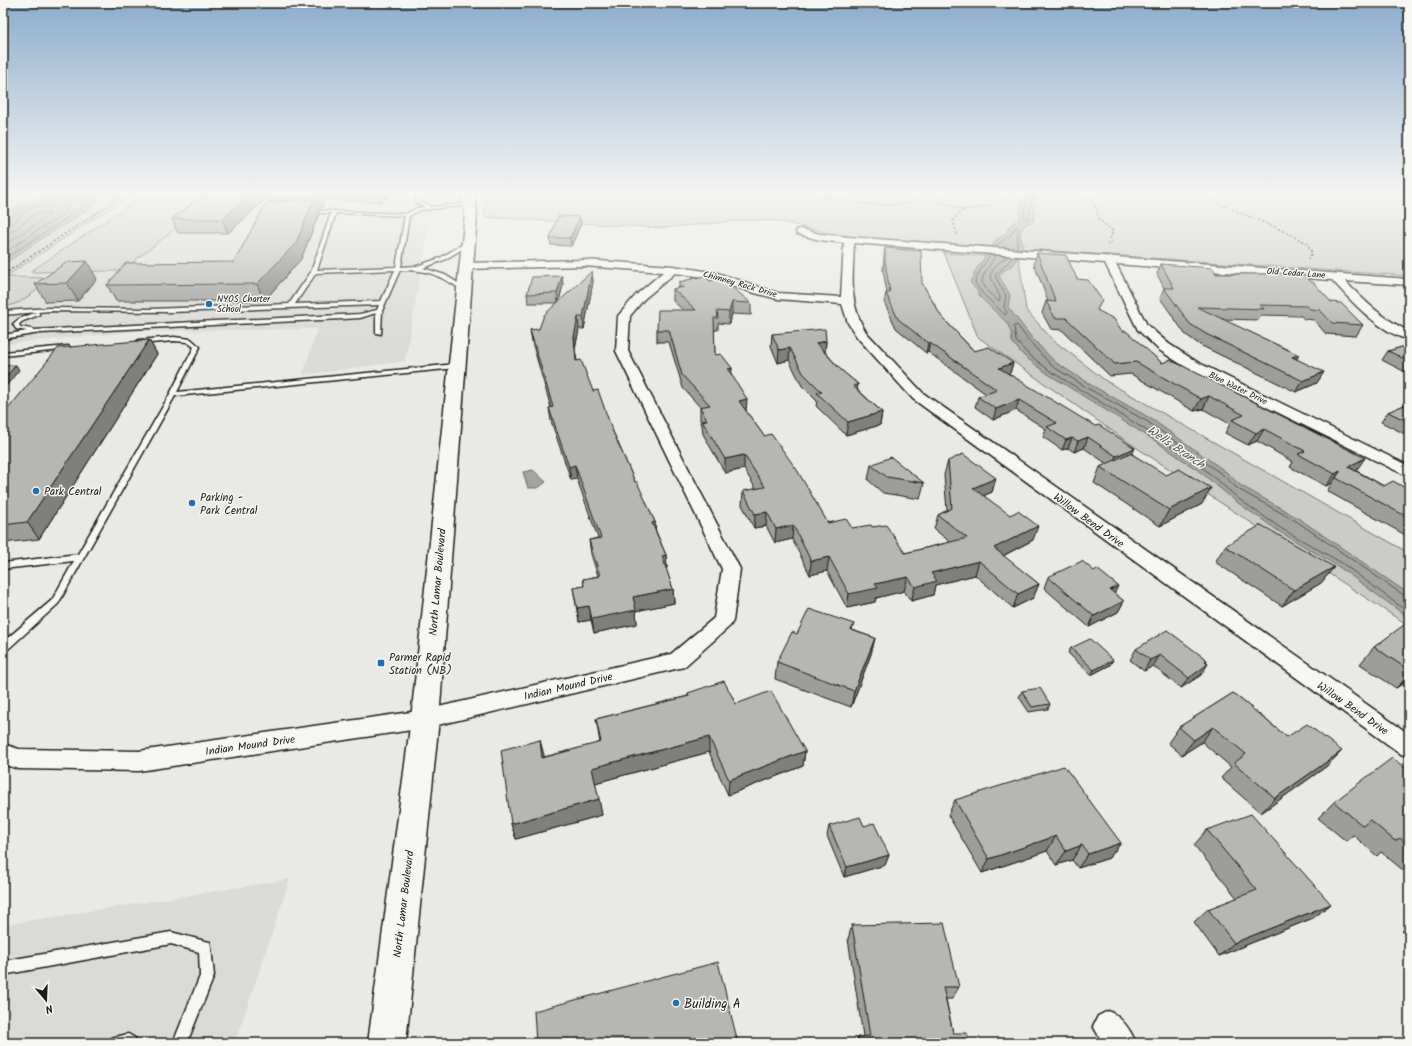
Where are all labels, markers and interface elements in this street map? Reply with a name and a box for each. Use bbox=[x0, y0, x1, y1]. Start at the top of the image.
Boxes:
street label: Old Cedar Lane bbox=[1266, 264, 1326, 283]
street label: Chimney Rock Drive bbox=[701, 267, 779, 302]
place label: NYOS Charter School bbox=[217, 292, 271, 317]
marker: NYOS Charter School bbox=[204, 299, 214, 309]
street label: Blue Water Drive bbox=[1206, 368, 1270, 409]
water label: Wells Branch bbox=[1143, 421, 1210, 475]
place label: Park Central bbox=[44, 483, 102, 501]
marker: Park Central bbox=[31, 486, 41, 496]
place label: Parking - Park Central bbox=[200, 489, 258, 520]
street label: Willow Bend Drive bbox=[1049, 489, 1128, 553]
marker: Parking - Park Central bbox=[187, 498, 197, 508]
street label: North Lamar Boulevard bbox=[424, 527, 452, 636]
place label: Parmer Rapid Station (NB) bbox=[389, 649, 452, 680]
marker: Parmer Rapid Station (NB) bbox=[376, 658, 386, 668]
street label: Indian Mound Drive bbox=[522, 668, 614, 706]
street label: Willow Bend Drive bbox=[1313, 677, 1392, 740]
street label: Indian Mound Drive bbox=[204, 731, 296, 761]
street label: North Lamar Boulevard bbox=[389, 849, 420, 959]
north arrow bbox=[26, 980, 66, 1020]
place label: Building A bbox=[684, 994, 741, 1015]
marker: Building A bbox=[671, 998, 681, 1008]
text: N bbox=[43, 999, 55, 1018]

